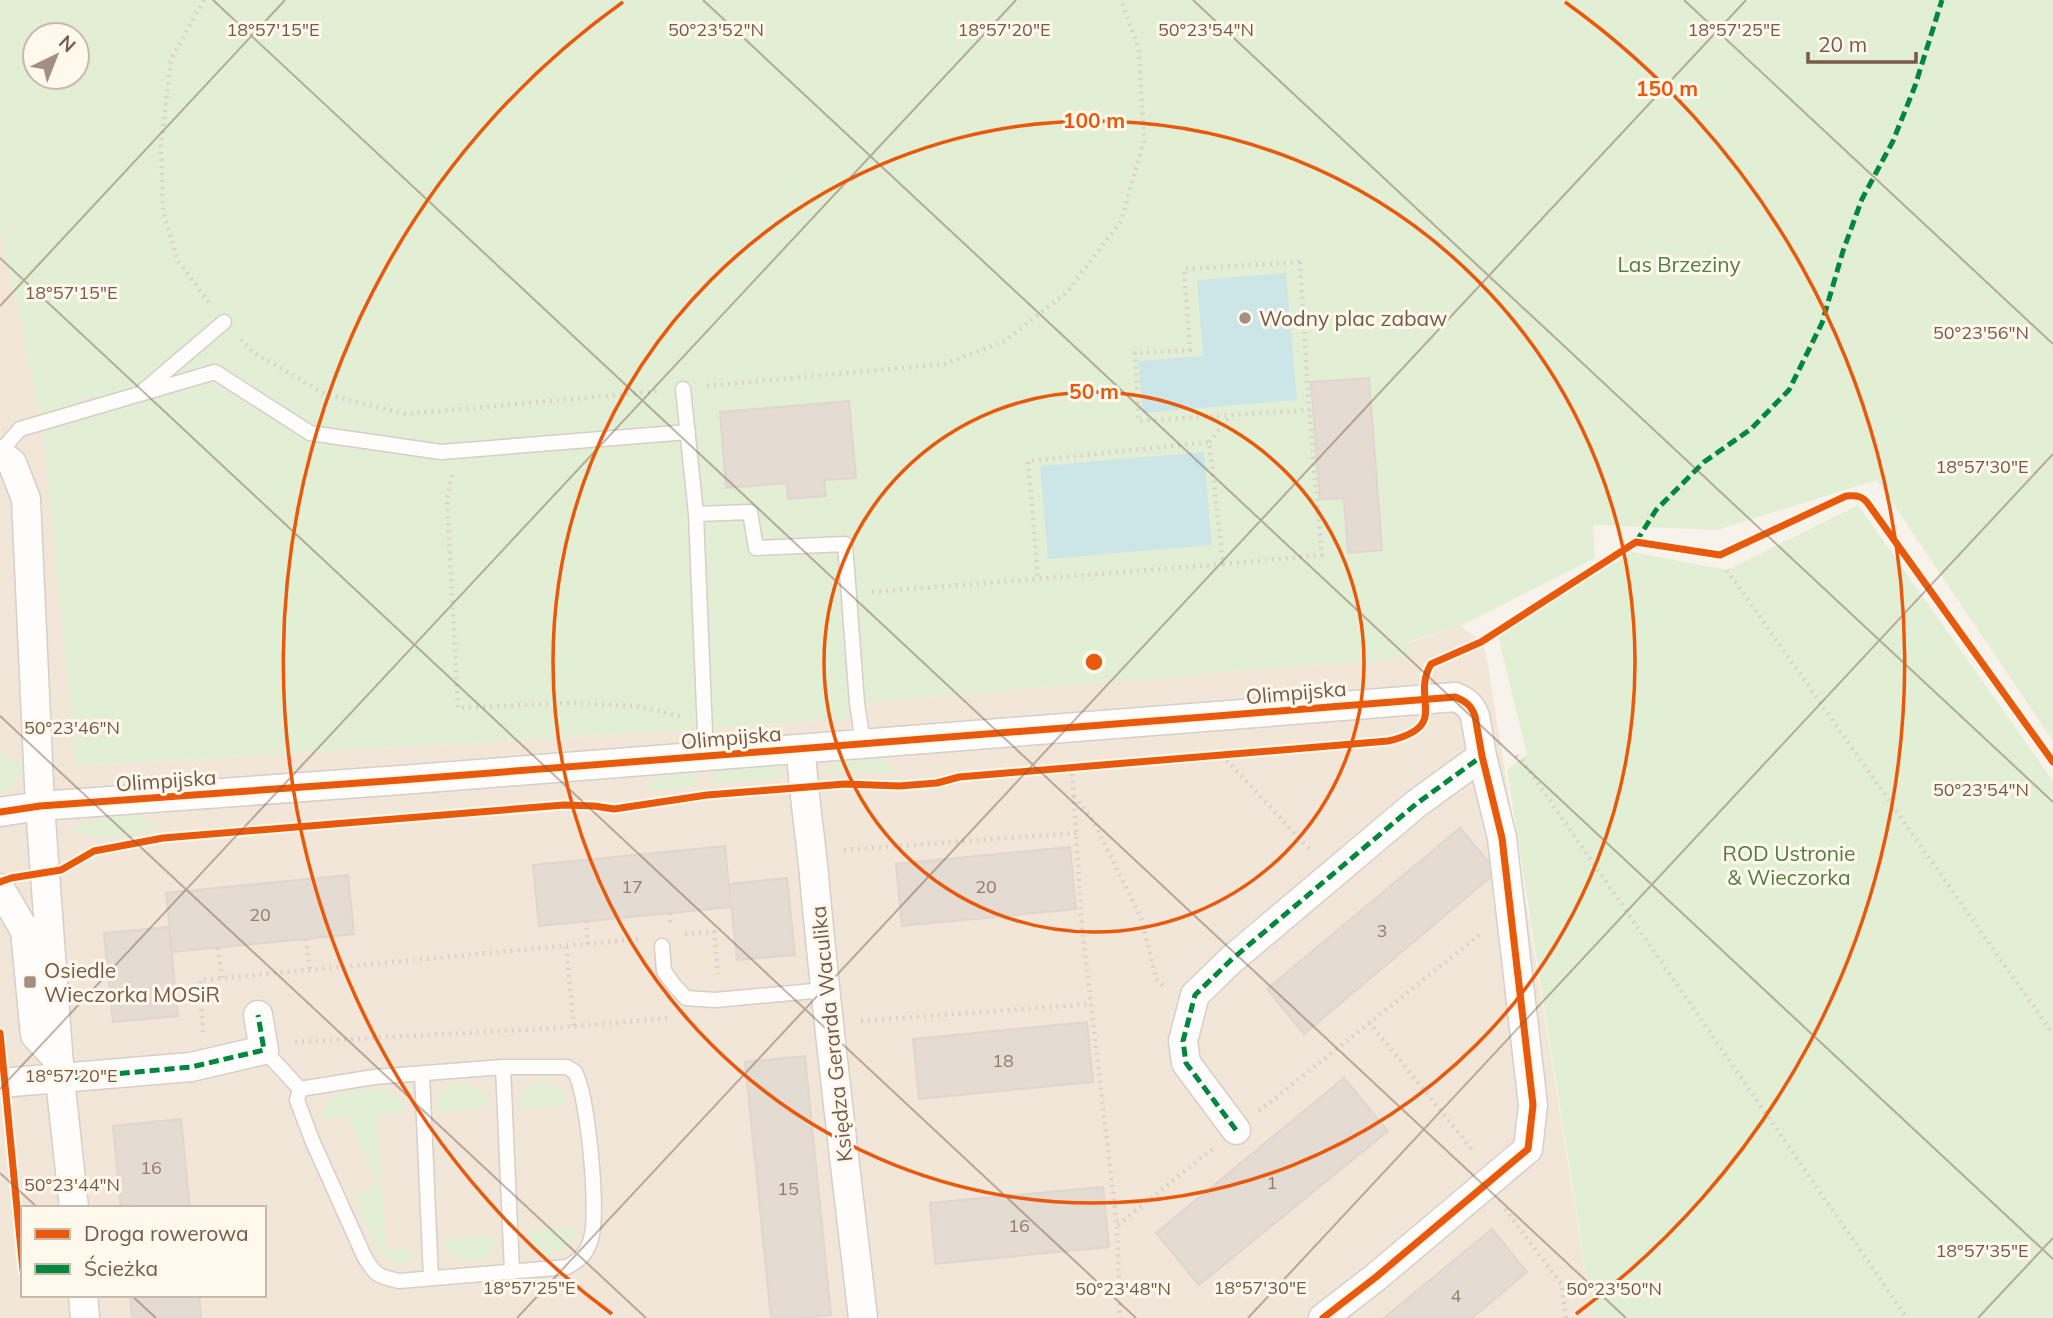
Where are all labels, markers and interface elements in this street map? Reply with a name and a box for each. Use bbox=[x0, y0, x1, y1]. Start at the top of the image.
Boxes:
text: 18°57'15"E bbox=[226, 18, 320, 41]
text: 50°23'52"N bbox=[668, 18, 764, 41]
text: 18°57'20"E bbox=[957, 18, 1051, 41]
text: 50°23'54"N bbox=[1158, 18, 1254, 41]
text: 18°57'25"E bbox=[1687, 18, 1781, 41]
north arrow bbox=[21, 21, 91, 91]
scale bar bbox=[1808, 21, 1916, 65]
text: N bbox=[54, 30, 81, 57]
text: 20 m bbox=[1818, 31, 1867, 57]
text: 150 m bbox=[1636, 75, 1698, 101]
text: 100 m bbox=[1063, 107, 1125, 133]
park label: Las Brzeziny bbox=[1617, 251, 1741, 277]
text: 18°57'15"E bbox=[24, 281, 118, 304]
place label: Wodny plac zabaw bbox=[1259, 305, 1447, 331]
marker: Wodny plac zabaw bbox=[1237, 310, 1253, 326]
text: 50°23'56"N bbox=[1933, 321, 2029, 344]
text: 50 m bbox=[1069, 378, 1119, 404]
text: 18°57'30"E bbox=[1935, 455, 2029, 478]
centre of rings bbox=[1082, 650, 1106, 674]
street label: Olimpijska bbox=[1245, 675, 1347, 709]
text: 50°23'46"N bbox=[24, 716, 120, 739]
street label: Olimpijska bbox=[680, 720, 782, 754]
street label: Olimpijska bbox=[115, 764, 217, 796]
text: 50°23'54"N bbox=[1933, 778, 2029, 801]
park label: ROD Ustronie & Wieczorka bbox=[1722, 840, 1856, 890]
house number: 17 bbox=[621, 875, 643, 898]
house number: 20 bbox=[975, 875, 997, 898]
house number: 20 bbox=[249, 903, 271, 926]
street label: Księdza Gerarda Waculika bbox=[805, 905, 857, 1163]
house number: 3 bbox=[1377, 919, 1387, 942]
place label: Osiedle Wieczorka MOSiR bbox=[44, 957, 220, 1007]
marker: Osiedle Wieczorka MOSiR bbox=[22, 974, 38, 990]
house number: 18 bbox=[992, 1049, 1014, 1072]
text: 18°57'20"E bbox=[24, 1064, 118, 1087]
house number: 16 bbox=[140, 1156, 162, 1179]
house number: 1 bbox=[1267, 1171, 1277, 1194]
text: 50°23'44"N bbox=[24, 1173, 120, 1196]
house number: 15 bbox=[777, 1177, 799, 1200]
legend bbox=[21, 1206, 266, 1297]
house number: 16 bbox=[1008, 1214, 1030, 1237]
text: Droga rowerowa bbox=[84, 1220, 249, 1246]
text: 18°57'35"E bbox=[1935, 1239, 2029, 1262]
text: Ścieżka bbox=[84, 1255, 158, 1281]
text: 18°57'25"E bbox=[482, 1276, 576, 1299]
text: 18°57'30"E bbox=[1213, 1276, 1307, 1299]
text: 50°23'48"N bbox=[1075, 1277, 1171, 1300]
text: 50°23'50"N bbox=[1566, 1277, 1662, 1300]
house number: 4 bbox=[1451, 1284, 1462, 1307]

